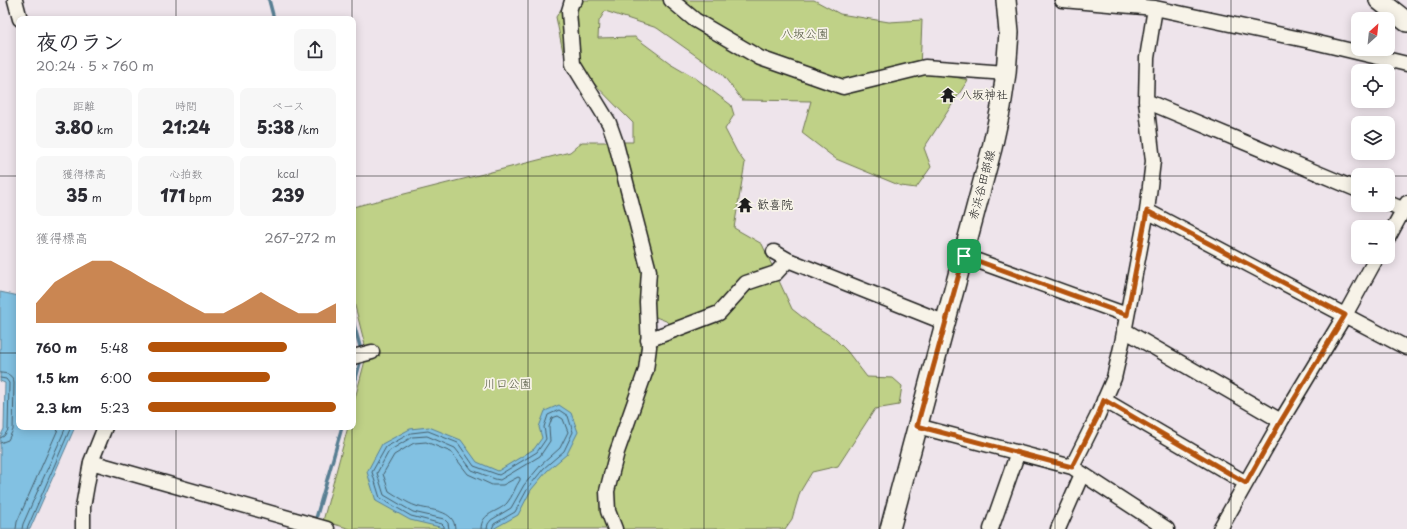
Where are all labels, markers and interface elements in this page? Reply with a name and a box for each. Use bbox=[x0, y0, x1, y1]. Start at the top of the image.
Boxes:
north arrow bbox=[1351, 12, 1395, 56]
map controls bbox=[1351, 12, 1395, 264]
text: 夜のラン bbox=[36, 24, 124, 57]
park label: 八坂公園 bbox=[781, 24, 829, 42]
button: share bbox=[294, 29, 336, 71]
text: 20:24 · 5 × 760 m bbox=[36, 56, 154, 75]
button: locate bbox=[1351, 64, 1395, 108]
place label: 八坂神社 bbox=[960, 85, 1008, 103]
temple icon: 八坂神社 bbox=[939, 86, 957, 104]
text: 距離 bbox=[73, 97, 95, 114]
text: 時間 bbox=[175, 97, 197, 114]
text: ペース bbox=[272, 97, 304, 114]
text: 3.80 bbox=[55, 114, 93, 140]
text: 21:24 bbox=[162, 114, 210, 140]
text: 5:38 bbox=[257, 114, 294, 140]
button: layers bbox=[1351, 116, 1395, 160]
text: km bbox=[93, 121, 113, 138]
text: /km bbox=[294, 121, 319, 138]
street label: 赤浜谷田部線 bbox=[963, 148, 999, 222]
text: 獲得標高 bbox=[62, 165, 106, 182]
text: 心拍数 bbox=[170, 165, 203, 182]
text: kcal bbox=[277, 165, 299, 182]
button: + bbox=[1351, 168, 1395, 212]
text: 35 bbox=[66, 182, 88, 208]
text: 171 bbox=[160, 182, 185, 208]
text: 239 bbox=[272, 182, 304, 208]
text: m bbox=[88, 189, 102, 206]
text: bpm bbox=[185, 189, 212, 206]
place label: 歓喜院 bbox=[757, 195, 793, 213]
temple icon: 歓喜院 bbox=[736, 196, 754, 214]
button: − bbox=[1351, 220, 1395, 264]
text: 獲得標高 bbox=[36, 228, 88, 247]
text: 267–272 m bbox=[265, 228, 336, 247]
pin bbox=[947, 239, 981, 273]
icon: arrive bbox=[953, 245, 975, 267]
text: 760 m bbox=[36, 338, 77, 357]
text: 5:48 bbox=[100, 338, 129, 357]
text: 1.5 km bbox=[36, 368, 79, 387]
text: 6:00 bbox=[100, 368, 132, 387]
park label: 川口公園 bbox=[484, 374, 532, 392]
text: 2.3 km bbox=[36, 398, 82, 417]
text: 5:23 bbox=[100, 398, 130, 417]

